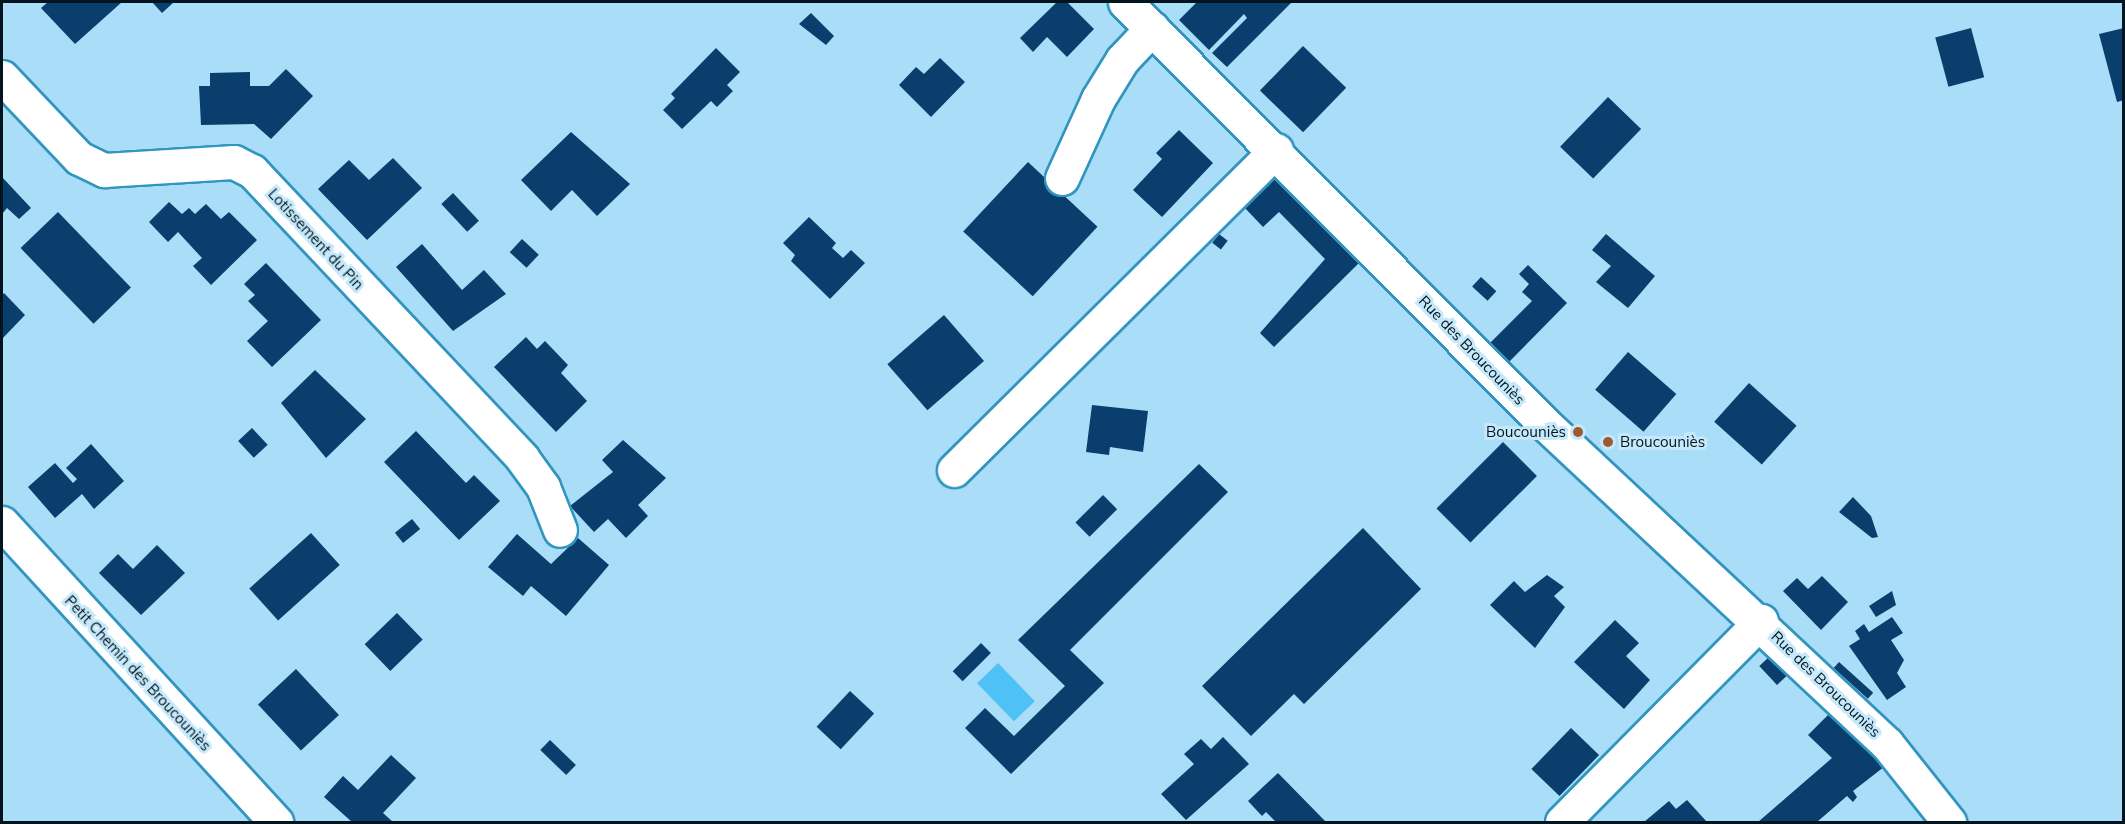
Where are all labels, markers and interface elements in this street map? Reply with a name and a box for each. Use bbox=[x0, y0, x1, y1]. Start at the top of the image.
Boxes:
street label: Lotissement du Pin bbox=[265, 185, 367, 293]
street label: Rue des Broucouniès bbox=[1415, 292, 1529, 408]
place label: Boucouniès bbox=[1486, 423, 1566, 441]
marker: Boucouniès bbox=[1571, 425, 1585, 439]
place label: Broucouniès bbox=[1620, 433, 1705, 451]
marker: Broucouniès bbox=[1601, 435, 1615, 449]
street label: Petit Chemin des Broucouniès bbox=[61, 592, 215, 754]
street label: Rue des Broucouniès bbox=[1768, 627, 1884, 741]

